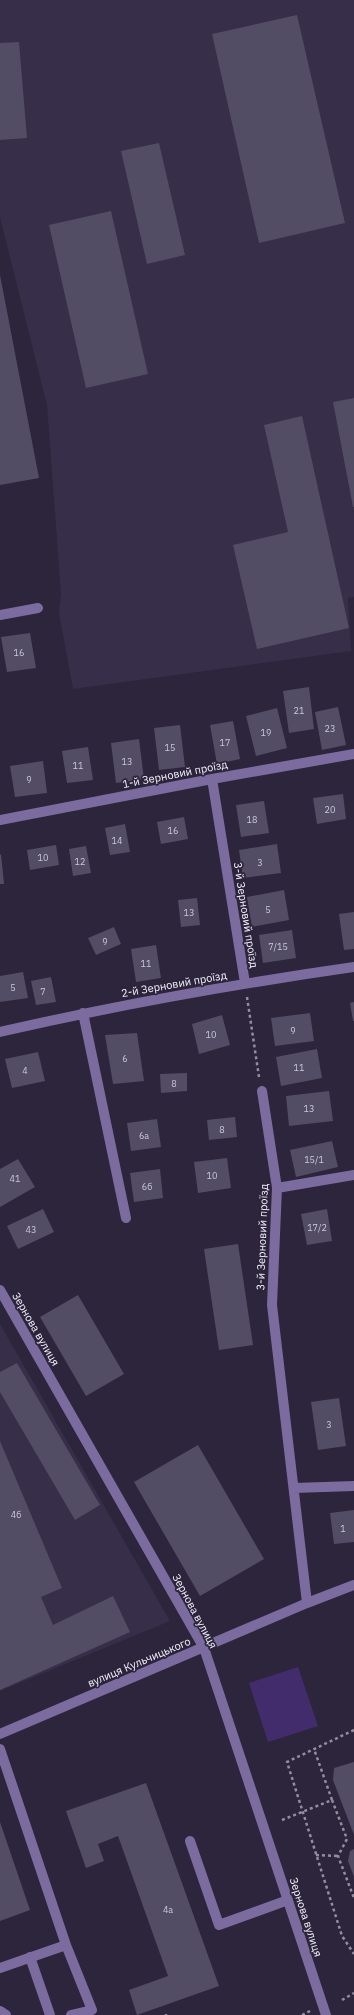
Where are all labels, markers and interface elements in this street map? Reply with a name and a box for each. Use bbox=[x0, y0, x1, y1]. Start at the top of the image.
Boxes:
house number: 16 bbox=[14, 647, 24, 658]
house number: 21 bbox=[294, 705, 304, 716]
house number: 23 bbox=[325, 723, 335, 734]
house number: 19 bbox=[261, 727, 271, 738]
house number: 17 bbox=[220, 737, 230, 748]
house number: 15 bbox=[165, 742, 175, 753]
house number: 13 bbox=[122, 756, 132, 767]
street label: 1-й Зерновий проїзд bbox=[121, 757, 229, 791]
house number: 11 bbox=[73, 760, 83, 771]
house number: 9 bbox=[26, 774, 32, 785]
house number: 20 bbox=[325, 804, 335, 815]
house number: 18 bbox=[247, 814, 257, 825]
house number: 16 bbox=[168, 825, 178, 836]
house number: 14 bbox=[112, 835, 122, 846]
house number: 10 bbox=[38, 852, 48, 863]
house number: 12 bbox=[75, 856, 85, 867]
house number: 3 bbox=[257, 857, 263, 868]
street label: 3-й Зерновий проїзд bbox=[231, 861, 261, 969]
house number: 5 bbox=[265, 904, 271, 915]
house number: 13 bbox=[184, 907, 194, 918]
house number: 9 bbox=[102, 936, 108, 947]
house number: 7/15 bbox=[268, 941, 288, 952]
house number: 11 bbox=[141, 958, 151, 969]
street label: 2-й Зерновий проїзд bbox=[120, 968, 228, 1000]
house number: 5 bbox=[10, 982, 16, 993]
house number: 7 bbox=[40, 986, 46, 997]
house number: 9 bbox=[290, 1025, 296, 1036]
house number: 10 bbox=[206, 1029, 216, 1040]
house number: 6 bbox=[122, 1053, 128, 1064]
house number: 11 bbox=[294, 1062, 304, 1073]
house number: 4 bbox=[22, 1065, 28, 1076]
house number: 8 bbox=[171, 1078, 177, 1089]
house number: 13 bbox=[304, 1103, 314, 1114]
house number: 8 bbox=[219, 1124, 225, 1135]
house number: 6а bbox=[139, 1130, 149, 1141]
house number: 15/1 bbox=[304, 1154, 324, 1165]
house number: 10 bbox=[207, 1170, 217, 1181]
house number: 41 bbox=[10, 1173, 20, 1184]
house number: 6б bbox=[142, 1181, 152, 1192]
street label: 3-й Зерновий проїзд bbox=[253, 1183, 271, 1291]
house number: 17/2 bbox=[307, 1222, 327, 1233]
house number: 43 bbox=[26, 1224, 36, 1235]
street label: Зернова вулиця bbox=[9, 1290, 63, 1368]
house number: 3 bbox=[326, 1419, 332, 1430]
house number: 4б bbox=[11, 1509, 21, 1520]
house number: 1 bbox=[340, 1523, 346, 1534]
street label: Зернова вулиця bbox=[169, 1571, 221, 1651]
street label: вулиця Кульчицького bbox=[85, 1634, 193, 1690]
street label: Зернова вулиця bbox=[287, 1876, 325, 1958]
house number: 4а bbox=[163, 1904, 173, 1915]

